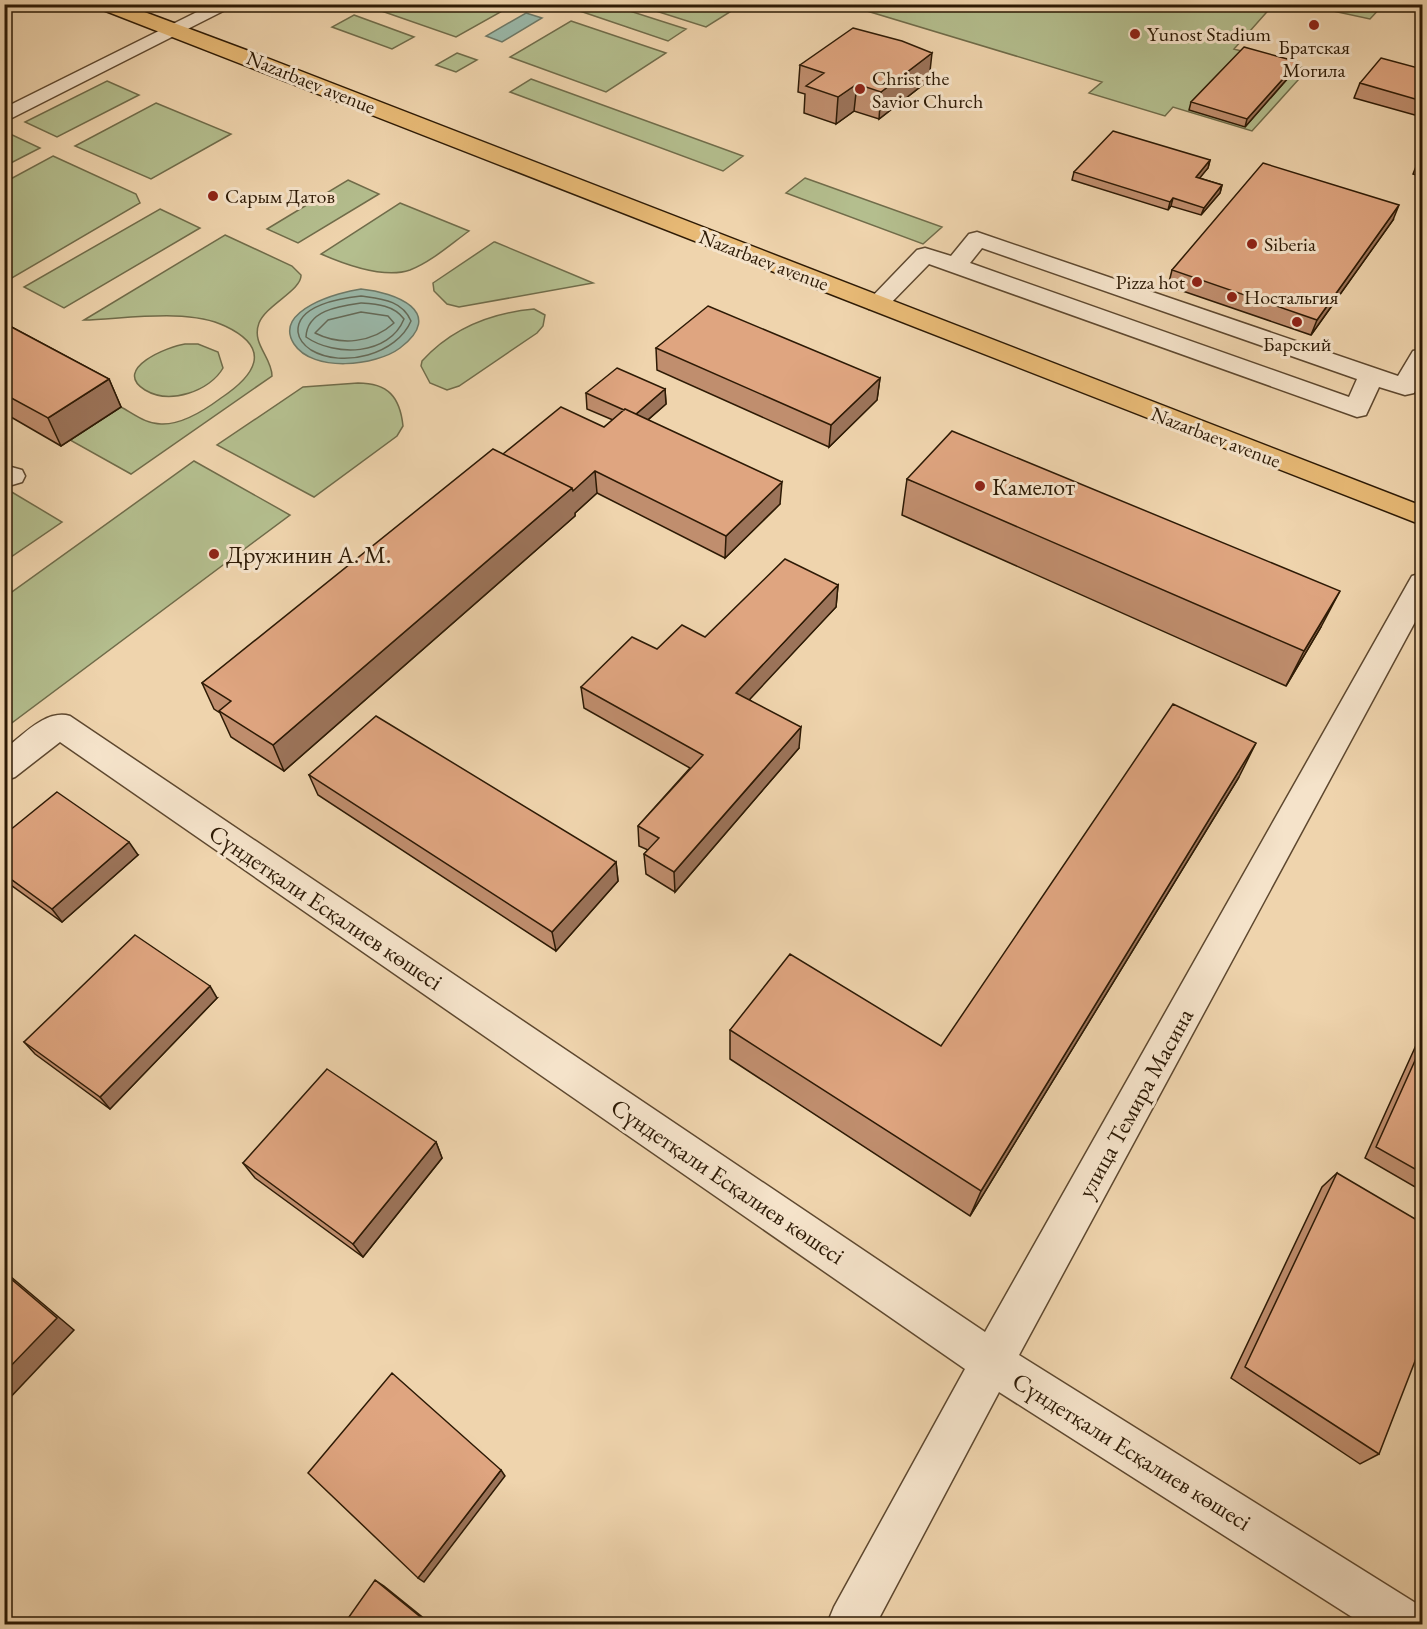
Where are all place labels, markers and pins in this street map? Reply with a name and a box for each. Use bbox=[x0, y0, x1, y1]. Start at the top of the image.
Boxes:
marker: Братская Могила bbox=[1307, 18, 1321, 32]
place label: Yunost Stadium bbox=[1147, 21, 1271, 47]
marker: Yunost Stadium bbox=[1128, 27, 1142, 41]
place label: Братская Могила bbox=[1278, 34, 1350, 83]
place label: Christ the Savior Church bbox=[872, 65, 983, 114]
marker: Christ the Savior Church bbox=[853, 82, 867, 96]
place label: Сарым Датов bbox=[225, 183, 335, 209]
marker: Сарым Датов bbox=[206, 189, 220, 203]
place label: Siberia bbox=[1264, 231, 1316, 257]
marker: Siberia bbox=[1245, 237, 1259, 251]
place label: Pizza hot bbox=[1116, 269, 1186, 295]
marker: Pizza hot bbox=[1190, 275, 1204, 289]
place label: Ностальгия bbox=[1244, 284, 1338, 310]
marker: Ностальгия bbox=[1225, 290, 1239, 304]
marker: Барский bbox=[1290, 315, 1304, 329]
place label: Барский bbox=[1263, 331, 1332, 357]
place label: Камелот bbox=[992, 471, 1075, 502]
marker: Камелот bbox=[973, 479, 987, 493]
place label: Дружинин А. М. bbox=[226, 539, 391, 570]
marker: Дружинин А. М. bbox=[207, 547, 221, 561]

